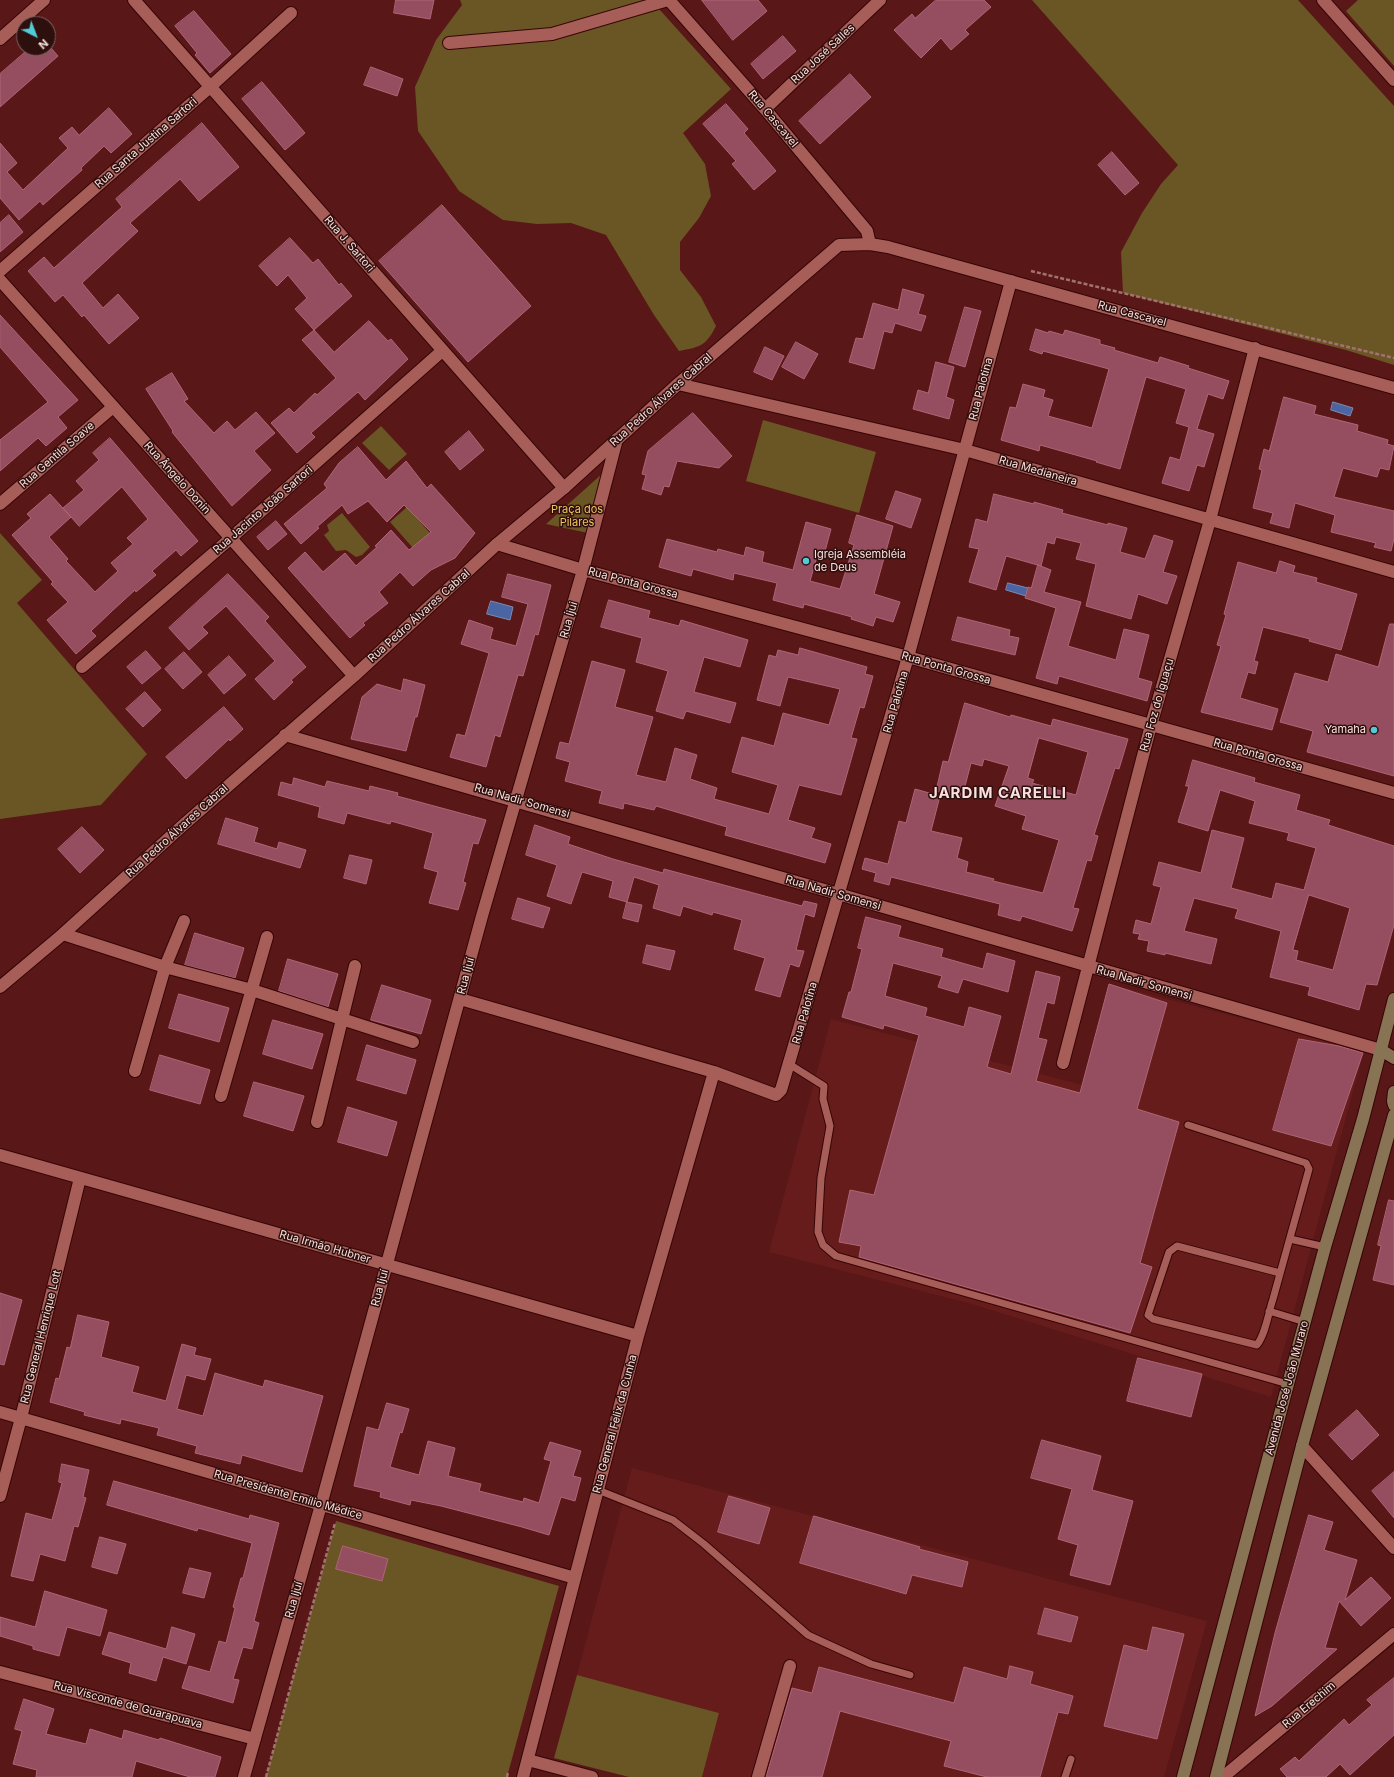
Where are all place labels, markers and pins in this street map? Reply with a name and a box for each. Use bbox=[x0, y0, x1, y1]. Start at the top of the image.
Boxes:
place label: Igreja Assembléia de Deus bbox=[814, 548, 906, 574]
marker: Igreja Assembléia de Deus bbox=[801, 556, 811, 566]
place label: Yamaha bbox=[1325, 723, 1366, 737]
marker: Yamaha bbox=[1369, 725, 1379, 735]

